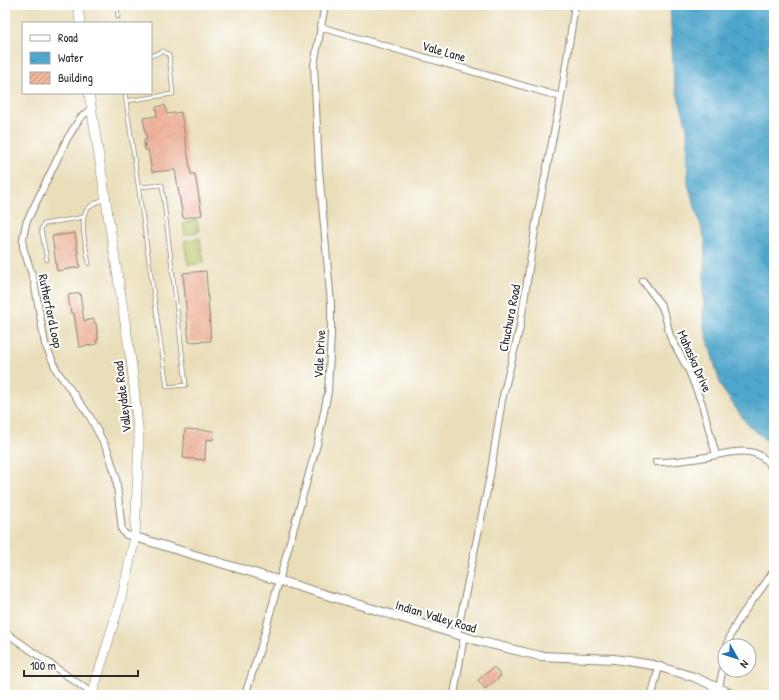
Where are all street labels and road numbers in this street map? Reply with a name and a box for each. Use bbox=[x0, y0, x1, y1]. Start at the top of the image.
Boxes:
street label: Vale Lane bbox=[420, 36, 468, 66]
street label: Rutherford Loop bbox=[34, 272, 68, 350]
street label: Chuchura Road bbox=[494, 283, 524, 353]
street label: Mahaska Drive bbox=[673, 327, 717, 395]
street label: Vale Drive bbox=[309, 329, 329, 379]
street label: Valleydale Road bbox=[109, 360, 135, 434]
street label: Indian Valley Road bbox=[393, 595, 479, 637]

